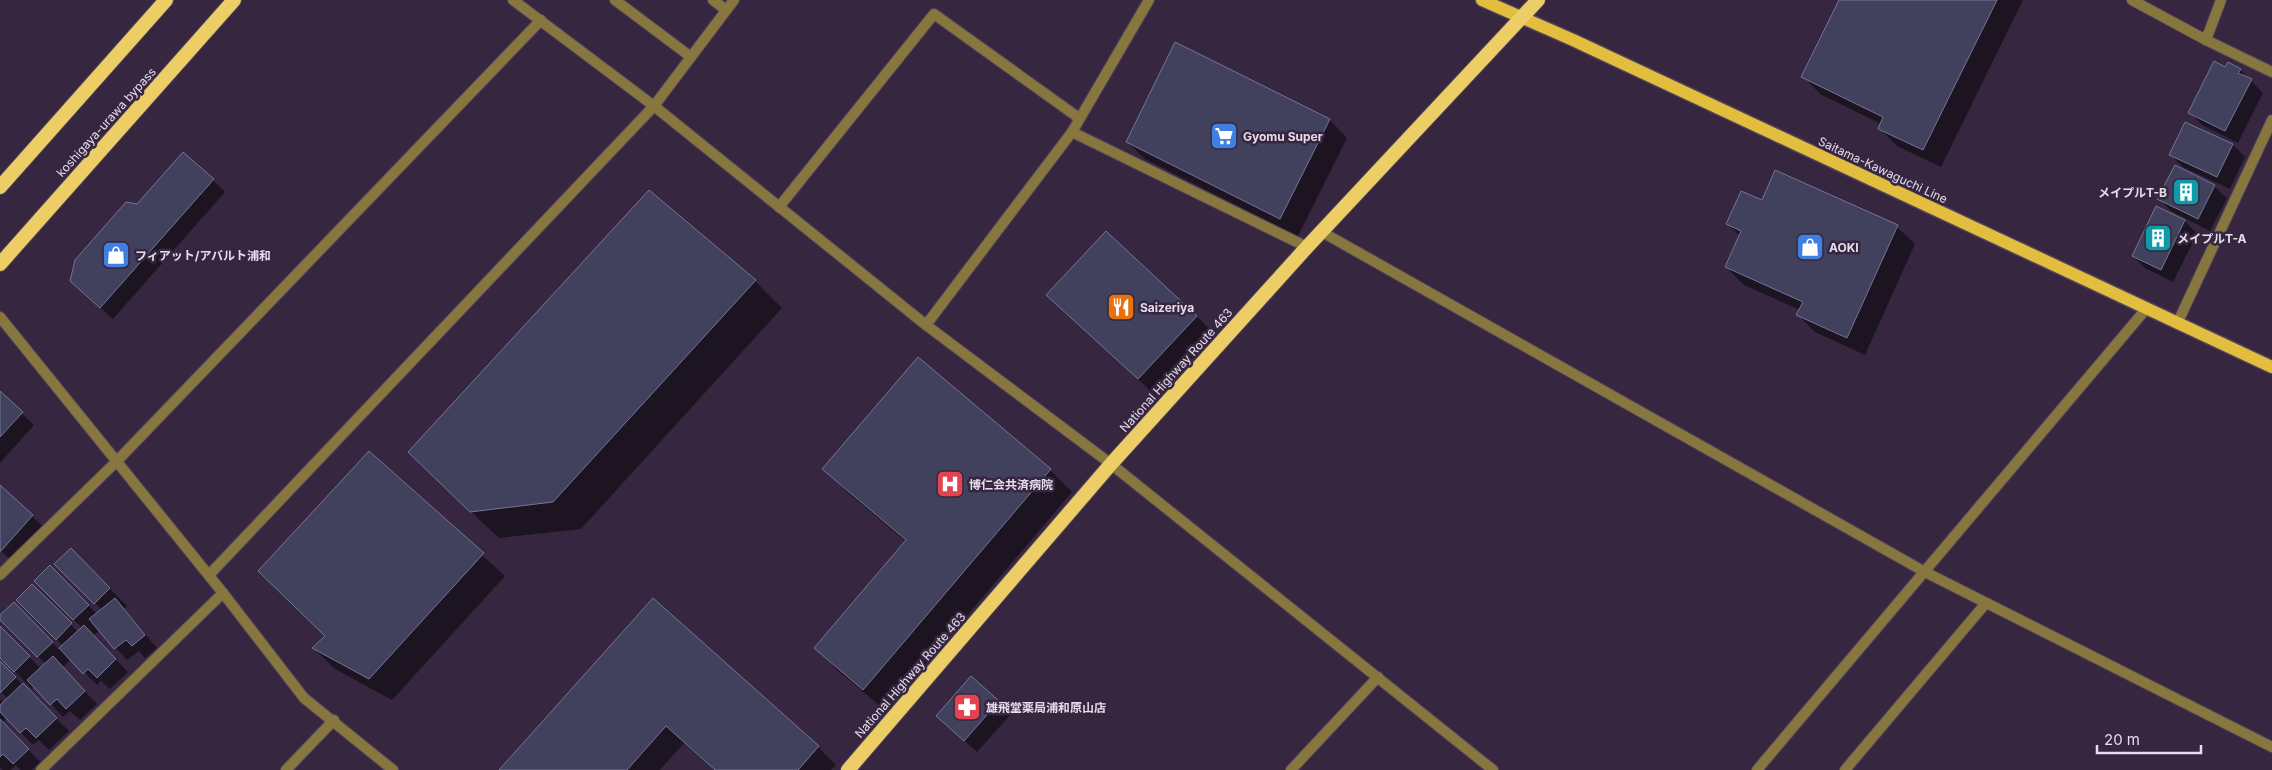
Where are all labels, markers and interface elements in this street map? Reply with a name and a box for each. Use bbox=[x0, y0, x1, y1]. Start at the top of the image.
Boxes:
street label: koshigaya-urawa bypass bbox=[53, 64, 159, 180]
supermarket icon: Gyomu Super bbox=[1209, 121, 1239, 151]
place label: Gyomu Super bbox=[1243, 129, 1323, 144]
street label: Saitama-Kawaguchi Line bbox=[1816, 133, 1950, 207]
building icon: メイプルT-B bbox=[2171, 177, 2201, 207]
place label: メイプルT-B bbox=[2098, 185, 2167, 200]
building icon: メイプルT-A bbox=[2143, 223, 2173, 253]
place label: メイプルT-A bbox=[2177, 231, 2247, 246]
shop icon: AOKI bbox=[1795, 232, 1825, 262]
shop icon: フィアット/アバルト浦和 bbox=[101, 240, 131, 270]
place label: AOKI bbox=[1829, 240, 1859, 255]
place label: フィアット/アバルト浦和 bbox=[135, 248, 271, 263]
restaurant icon: Saizeriya bbox=[1106, 292, 1136, 322]
place label: Saizeriya bbox=[1140, 300, 1194, 315]
street label: National Highway Route 463 bbox=[1116, 305, 1236, 435]
hospital icon: 博仁会共済病院 bbox=[935, 469, 965, 499]
place label: 博仁会共済病院 bbox=[969, 477, 1053, 492]
street label: National Highway Route 463 bbox=[851, 609, 969, 741]
pharmacy icon: 雄飛堂薬局浦和原山店 bbox=[952, 692, 982, 722]
place label: 雄飛堂薬局浦和原山店 bbox=[986, 700, 1106, 715]
scale bar bbox=[2097, 722, 2201, 754]
text: 20 m bbox=[2104, 730, 2140, 749]

